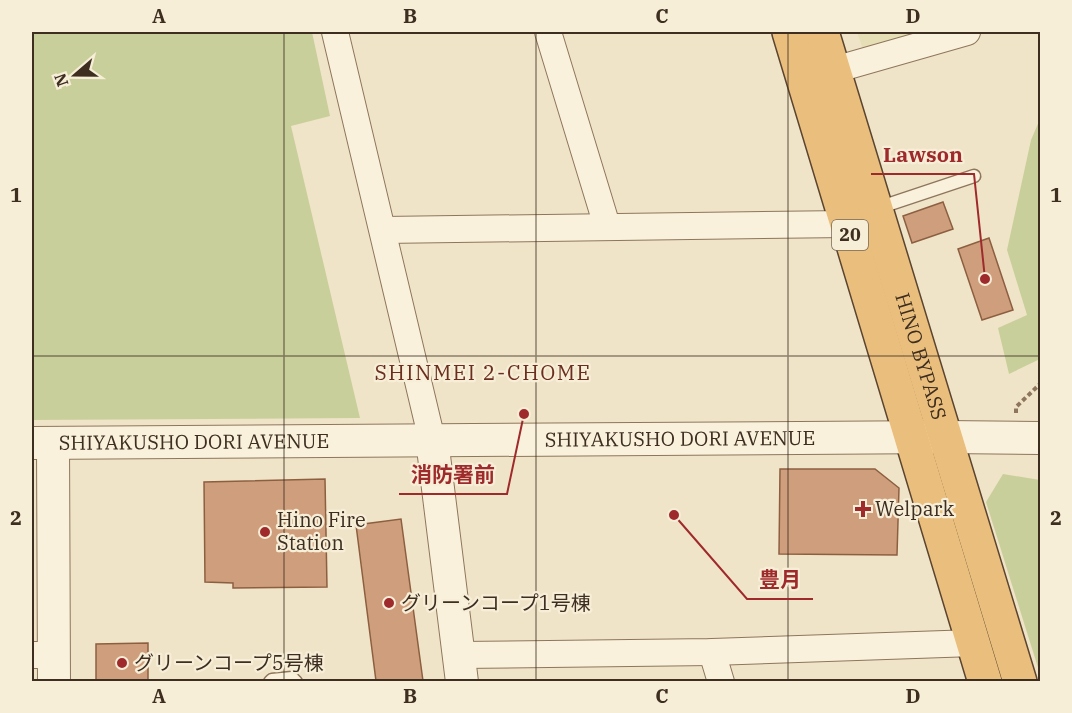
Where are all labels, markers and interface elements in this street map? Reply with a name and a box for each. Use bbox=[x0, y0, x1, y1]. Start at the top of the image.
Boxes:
text: A bbox=[152, 2, 166, 29]
text: B bbox=[403, 2, 417, 29]
text: C bbox=[655, 2, 669, 29]
text: D bbox=[905, 2, 921, 29]
north arrow bbox=[45, 45, 105, 105]
text: N bbox=[49, 71, 72, 89]
callout: Lawson bbox=[871, 135, 974, 174]
text: Lawson bbox=[883, 140, 963, 168]
text: 1 bbox=[10, 181, 22, 208]
text: 1 bbox=[1050, 181, 1062, 208]
road number: 20 bbox=[832, 220, 868, 250]
street label: HINO BYPASS bbox=[889, 289, 953, 423]
district label: SHINMEI 2-CHOME bbox=[374, 358, 592, 386]
street label: SHIYAKUSHO DORI AVENUE bbox=[545, 424, 815, 453]
street label: SHIYAKUSHO DORI AVENUE bbox=[59, 427, 329, 456]
callout: 消防署前 bbox=[399, 455, 507, 494]
text: 消防署前 bbox=[411, 460, 495, 488]
place label: Welpark bbox=[875, 495, 954, 522]
marker: Welpark bbox=[856, 502, 870, 516]
text: 2 bbox=[10, 504, 22, 531]
text: 2 bbox=[1050, 504, 1062, 531]
place label: Hino Fire Station bbox=[277, 506, 366, 556]
marker: Hino Fire Station bbox=[258, 525, 272, 539]
callout: 豊月 bbox=[747, 560, 813, 599]
text: 豊月 bbox=[759, 565, 801, 593]
place label: グリーンコープ1号棟 bbox=[401, 589, 591, 616]
marker: グリーンコープ1号棟 bbox=[382, 596, 396, 610]
place label: グリーンコープ5号棟 bbox=[134, 649, 324, 676]
marker: グリーンコープ5号棟 bbox=[115, 656, 129, 670]
text: A bbox=[152, 682, 166, 709]
text: B bbox=[403, 682, 417, 709]
text: C bbox=[655, 682, 669, 709]
text: D bbox=[905, 682, 921, 709]

